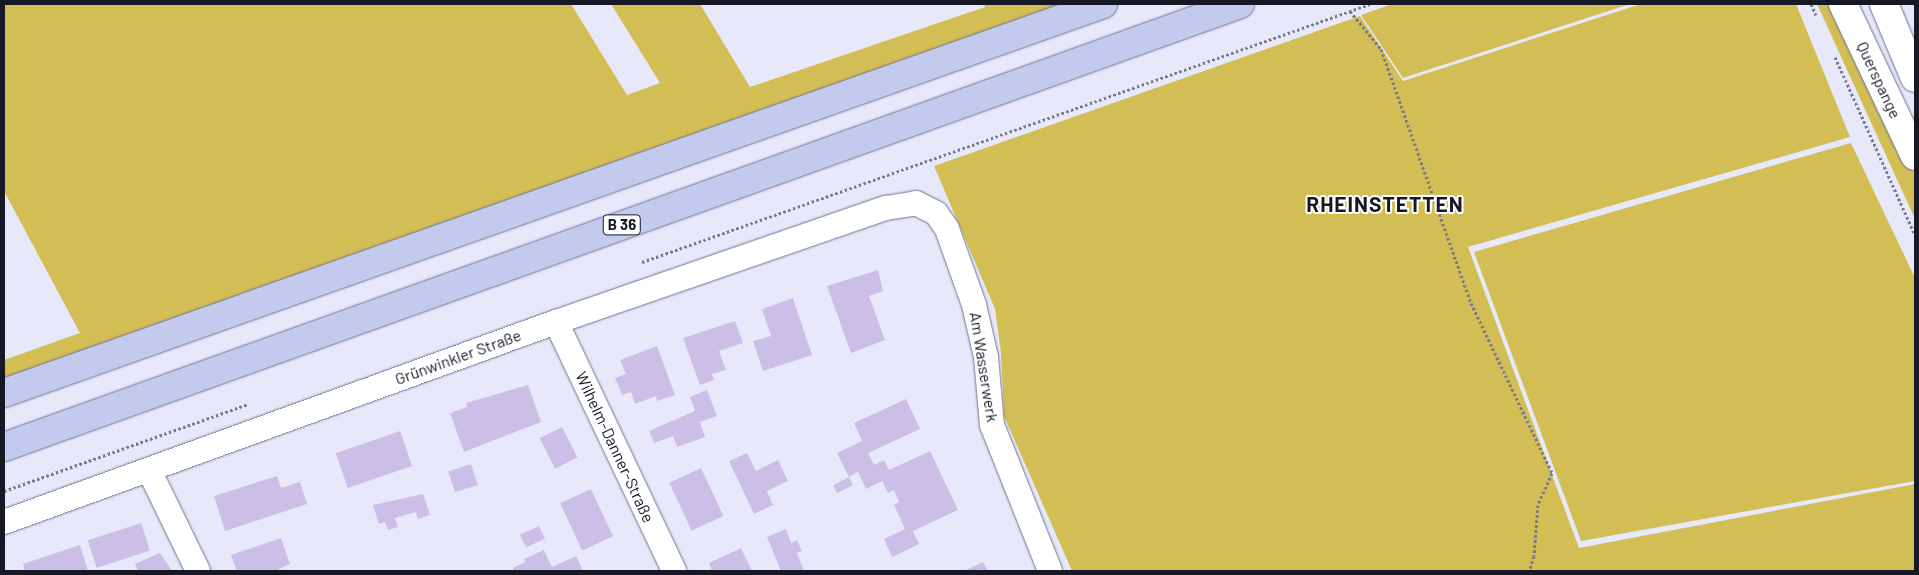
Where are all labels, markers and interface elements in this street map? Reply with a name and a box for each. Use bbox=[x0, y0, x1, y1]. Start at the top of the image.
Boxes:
street label: Querspange bbox=[1853, 39, 1905, 121]
district label: RHEINSTETTEN bbox=[1305, 191, 1465, 217]
road number: B 36 bbox=[602, 212, 642, 238]
street label: Am Wasserwerk bbox=[966, 311, 1002, 423]
street label: Grünwinkler Straße bbox=[392, 325, 524, 389]
street label: Wilhelm-Danner-Straße bbox=[572, 369, 658, 525]

